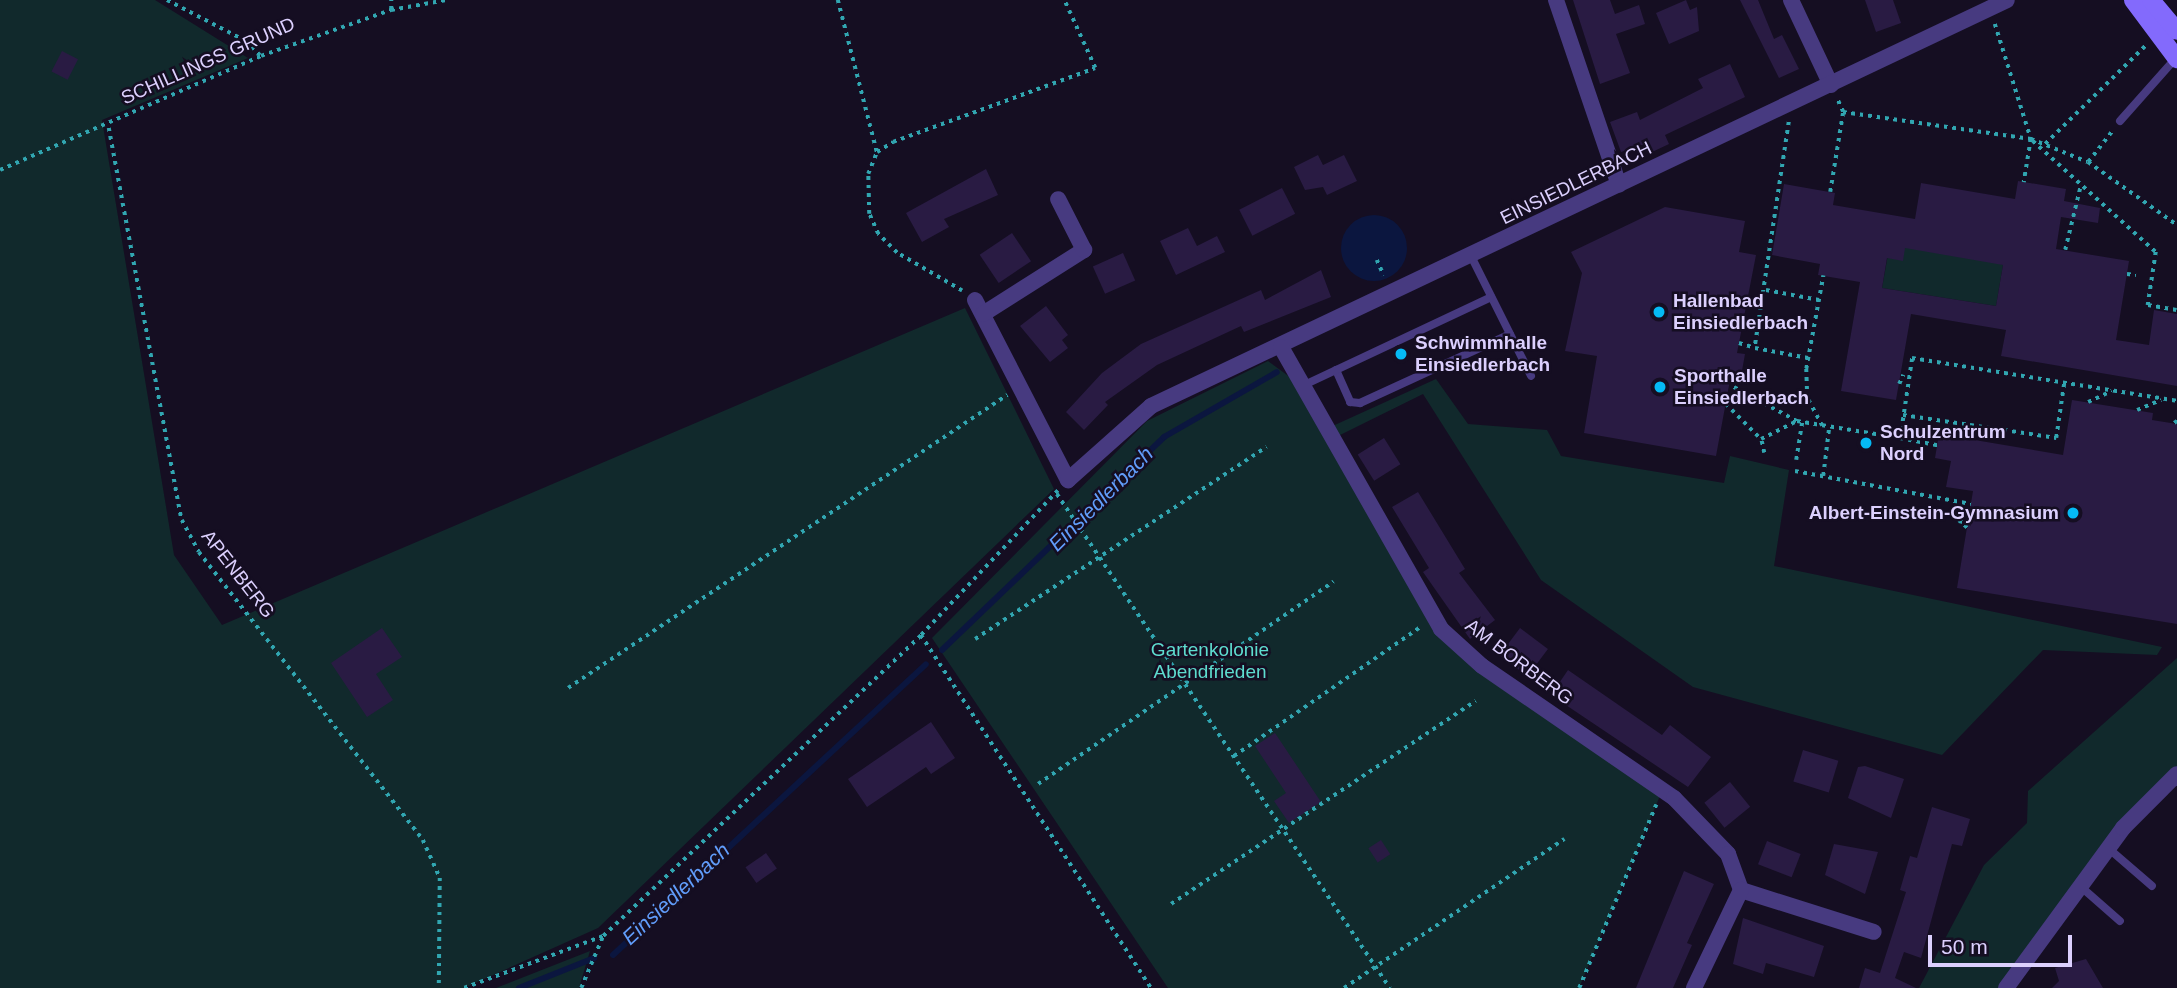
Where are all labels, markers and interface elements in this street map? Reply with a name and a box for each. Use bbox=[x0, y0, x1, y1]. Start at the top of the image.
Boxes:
street label: SCHILLINGS GRUND bbox=[118, 12, 298, 110]
street label: EINSIEDLERBACH bbox=[1497, 136, 1655, 230]
place label: Hallenbad Einsiedlerbach bbox=[1673, 290, 1808, 334]
marker: Hallenbad Einsiedlerbach bbox=[1651, 304, 1667, 320]
place label: Schwimmhalle Einsiedlerbach bbox=[1415, 332, 1550, 376]
marker: Schwimmhalle Einsiedlerbach bbox=[1393, 346, 1409, 362]
place label: Sporthalle Einsiedlerbach bbox=[1674, 365, 1809, 409]
marker: Sporthalle Einsiedlerbach bbox=[1652, 379, 1668, 395]
place label: Schulzentrum Nord bbox=[1880, 421, 2006, 465]
marker: Schulzentrum Nord bbox=[1858, 435, 1874, 451]
water label: Einsiedlerbach bbox=[1043, 441, 1159, 557]
place label: Albert-Einstein-Gymnasium bbox=[1809, 502, 2059, 524]
marker: Albert-Einstein-Gymnasium bbox=[2065, 505, 2081, 521]
street label: APENBERG bbox=[197, 525, 279, 623]
street label: AM BORBERG bbox=[1461, 614, 1577, 710]
park label: Gartenkolonie Abendfrieden bbox=[1151, 639, 1269, 683]
water label: Einsiedlerbach bbox=[617, 838, 735, 950]
scale bar bbox=[1932, 922, 2076, 966]
text: 50 m bbox=[1941, 935, 1988, 958]

